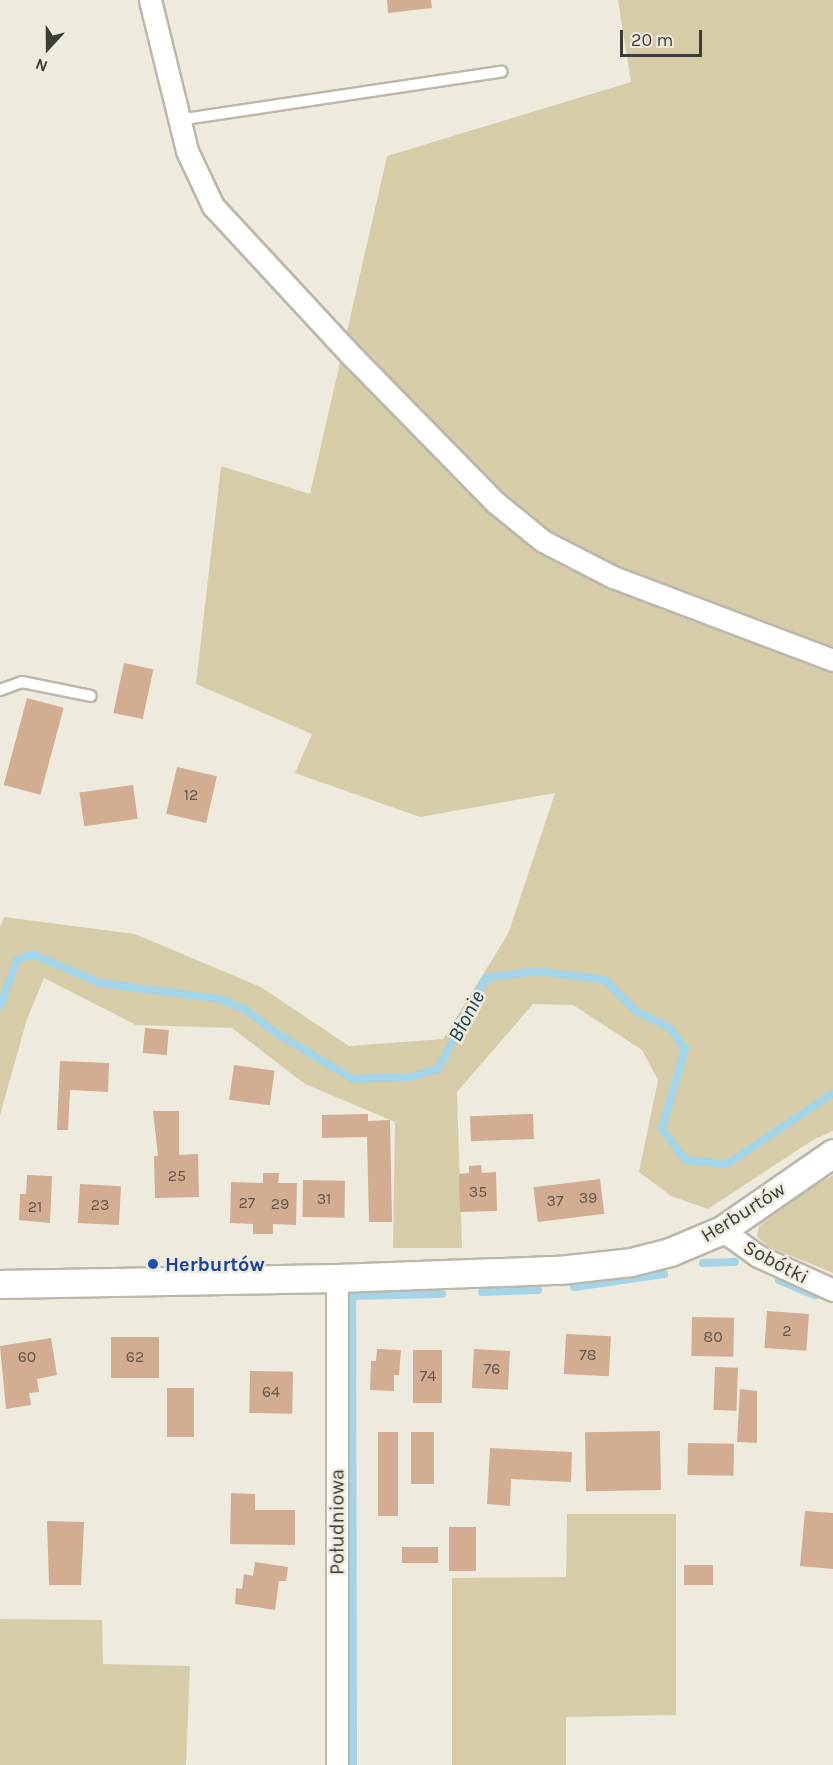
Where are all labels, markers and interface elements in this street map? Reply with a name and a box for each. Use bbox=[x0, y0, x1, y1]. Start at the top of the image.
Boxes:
north arrow bbox=[18, 18, 78, 78]
scale bar bbox=[623, 18, 706, 56]
text: 20 m bbox=[631, 29, 673, 51]
text: N bbox=[33, 54, 50, 76]
house number: 12 bbox=[184, 785, 198, 805]
water label: Błonie bbox=[442, 986, 490, 1046]
house number: 25 bbox=[168, 1166, 186, 1186]
street label: Herburtów bbox=[696, 1177, 790, 1247]
house number: 35 bbox=[469, 1182, 487, 1202]
house number: 39 bbox=[579, 1188, 597, 1208]
house number: 31 bbox=[317, 1189, 331, 1209]
house number: 37 bbox=[547, 1191, 563, 1211]
house number: 27 bbox=[239, 1193, 255, 1213]
house number: 29 bbox=[271, 1194, 289, 1214]
house number: 23 bbox=[91, 1195, 109, 1215]
house number: 21 bbox=[28, 1197, 42, 1217]
street label: Sobótki bbox=[739, 1235, 813, 1289]
place label: Herburtów bbox=[165, 1252, 265, 1276]
marker: Herburtów bbox=[146, 1257, 160, 1271]
house number: 2 bbox=[782, 1321, 792, 1341]
house number: 80 bbox=[703, 1327, 723, 1347]
house number: 78 bbox=[579, 1345, 597, 1365]
house number: 60 bbox=[18, 1347, 36, 1367]
house number: 62 bbox=[126, 1347, 144, 1367]
house number: 76 bbox=[484, 1359, 500, 1379]
house number: 74 bbox=[420, 1366, 436, 1386]
house number: 64 bbox=[262, 1382, 280, 1402]
street label: Południowa bbox=[325, 1469, 349, 1575]

